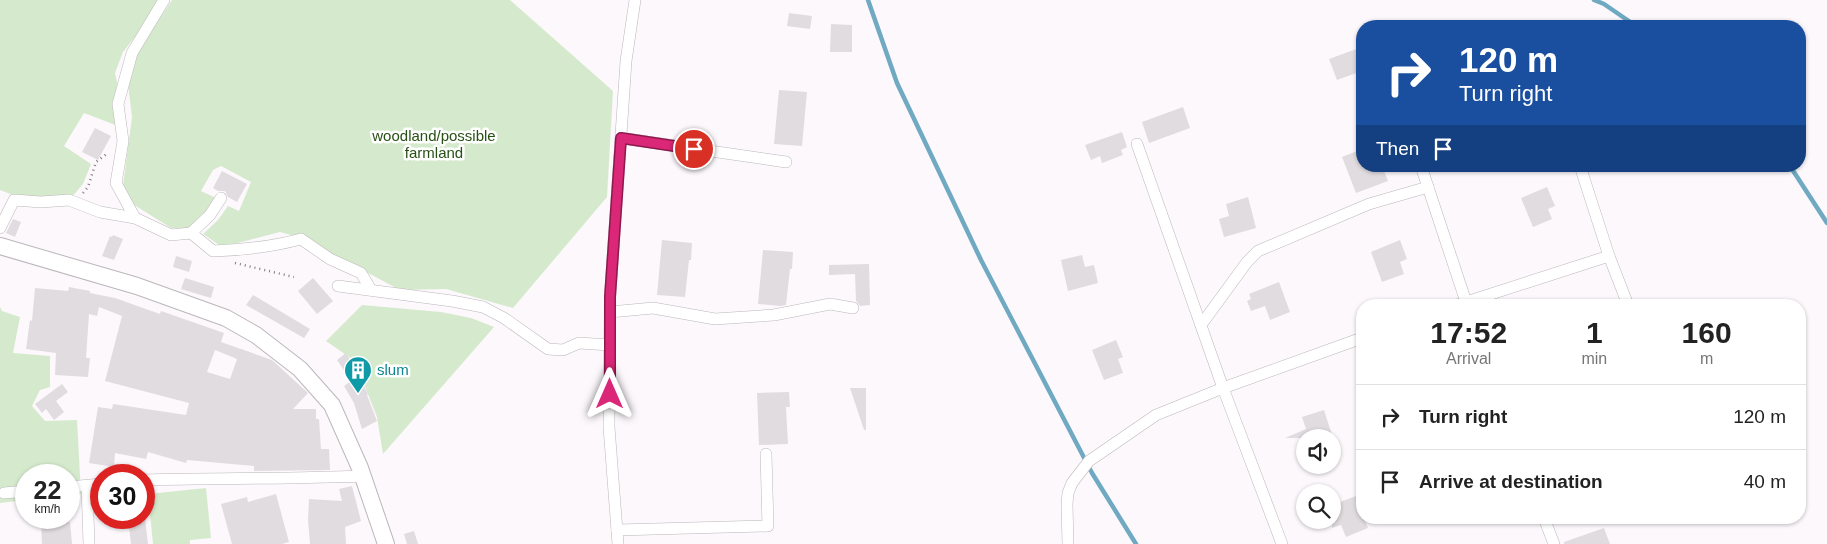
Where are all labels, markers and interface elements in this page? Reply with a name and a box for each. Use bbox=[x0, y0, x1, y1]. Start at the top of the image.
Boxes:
icon: right bbox=[1376, 40, 1441, 105]
text: 120 m bbox=[1459, 40, 1558, 79]
text: Turn right bbox=[1459, 81, 1552, 106]
park label: woodland/possible farmland bbox=[371, 127, 496, 161]
pin bbox=[673, 128, 715, 170]
icon: arrive bbox=[680, 135, 708, 163]
icon: arrive bbox=[1429, 135, 1457, 163]
text: Then bbox=[1376, 138, 1419, 159]
text: 17:52 bbox=[1430, 316, 1507, 349]
text: 1 bbox=[1586, 316, 1603, 349]
text: 160 bbox=[1682, 316, 1732, 349]
text: Arrival bbox=[1446, 350, 1491, 367]
text: min bbox=[1581, 350, 1607, 367]
text: m bbox=[1700, 350, 1713, 367]
building icon: slum bbox=[343, 355, 373, 394]
place label: slum bbox=[377, 361, 409, 378]
position arrow bbox=[583, 367, 635, 419]
icon: right bbox=[1376, 403, 1404, 431]
text: Turn right bbox=[1419, 406, 1507, 427]
text: 120 m bbox=[1733, 406, 1786, 427]
map controls bbox=[1296, 429, 1341, 529]
button: sound bbox=[1296, 429, 1341, 474]
speed limit sign: 30 bbox=[90, 464, 155, 529]
icon: arrive bbox=[1376, 468, 1404, 496]
text: Arrive at destination bbox=[1419, 471, 1603, 492]
text: 40 m bbox=[1744, 471, 1786, 492]
text: 22 bbox=[34, 476, 61, 504]
button: search bbox=[1296, 484, 1341, 529]
text: km/h bbox=[34, 502, 61, 516]

